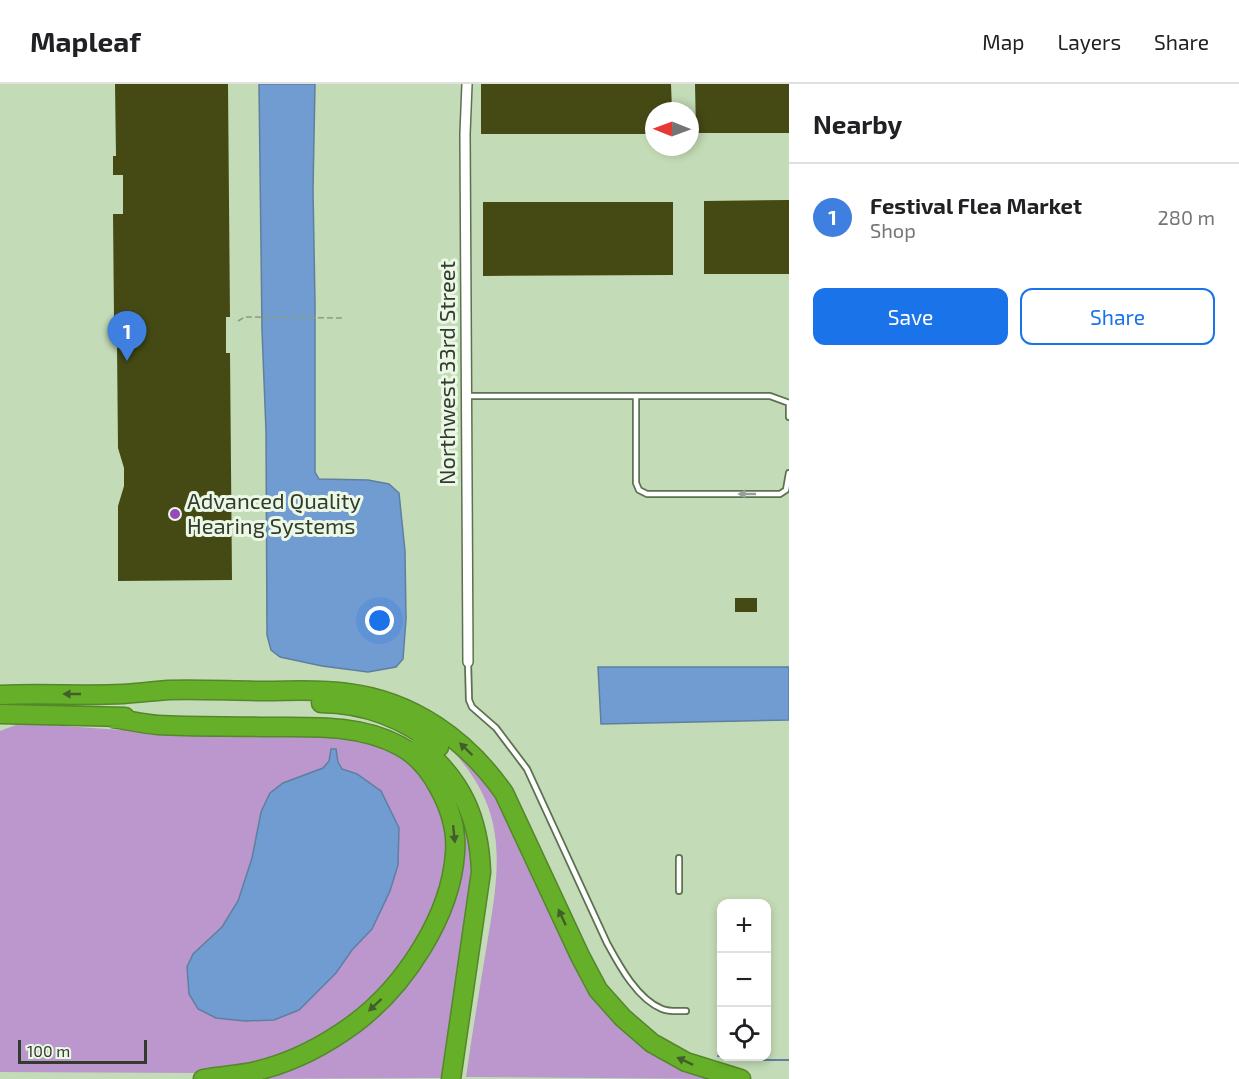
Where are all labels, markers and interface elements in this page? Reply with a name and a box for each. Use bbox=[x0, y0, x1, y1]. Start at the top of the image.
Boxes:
text: Mapleaf bbox=[30, 24, 141, 58]
text: Map bbox=[982, 29, 1024, 54]
text: Layers bbox=[1057, 29, 1121, 54]
text: Share bbox=[1154, 29, 1209, 54]
north arrow bbox=[645, 102, 699, 156]
text: Nearby bbox=[813, 108, 902, 139]
text: Festival Flea Market bbox=[870, 192, 1082, 218]
text: 1 bbox=[828, 205, 837, 229]
text: 280 m bbox=[1158, 205, 1215, 229]
text: Shop bbox=[870, 218, 916, 242]
street label: Northwest 33rd Street bbox=[433, 261, 459, 485]
button: Save bbox=[813, 288, 1008, 345]
button: Share bbox=[1020, 288, 1215, 345]
pin: 1 bbox=[108, 312, 146, 361]
place label: Advanced Quality Hearing Systems bbox=[187, 487, 361, 538]
one-way arrow bbox=[737, 489, 756, 499]
marker: Advanced Quality Hearing Systems bbox=[168, 507, 182, 521]
your location bbox=[365, 606, 394, 635]
one-way arrow bbox=[62, 689, 81, 699]
one-way arrow bbox=[460, 742, 474, 756]
one-way arrow bbox=[449, 825, 459, 844]
map controls bbox=[717, 899, 771, 1061]
button: + bbox=[717, 899, 771, 953]
one-way arrow bbox=[557, 908, 566, 925]
button: − bbox=[717, 953, 771, 1007]
one-way arrow bbox=[367, 998, 382, 1012]
button: locate bbox=[717, 1007, 771, 1061]
scale bar bbox=[18, 1037, 147, 1064]
text: 100 m bbox=[27, 1041, 70, 1060]
one-way arrow bbox=[677, 1056, 694, 1065]

